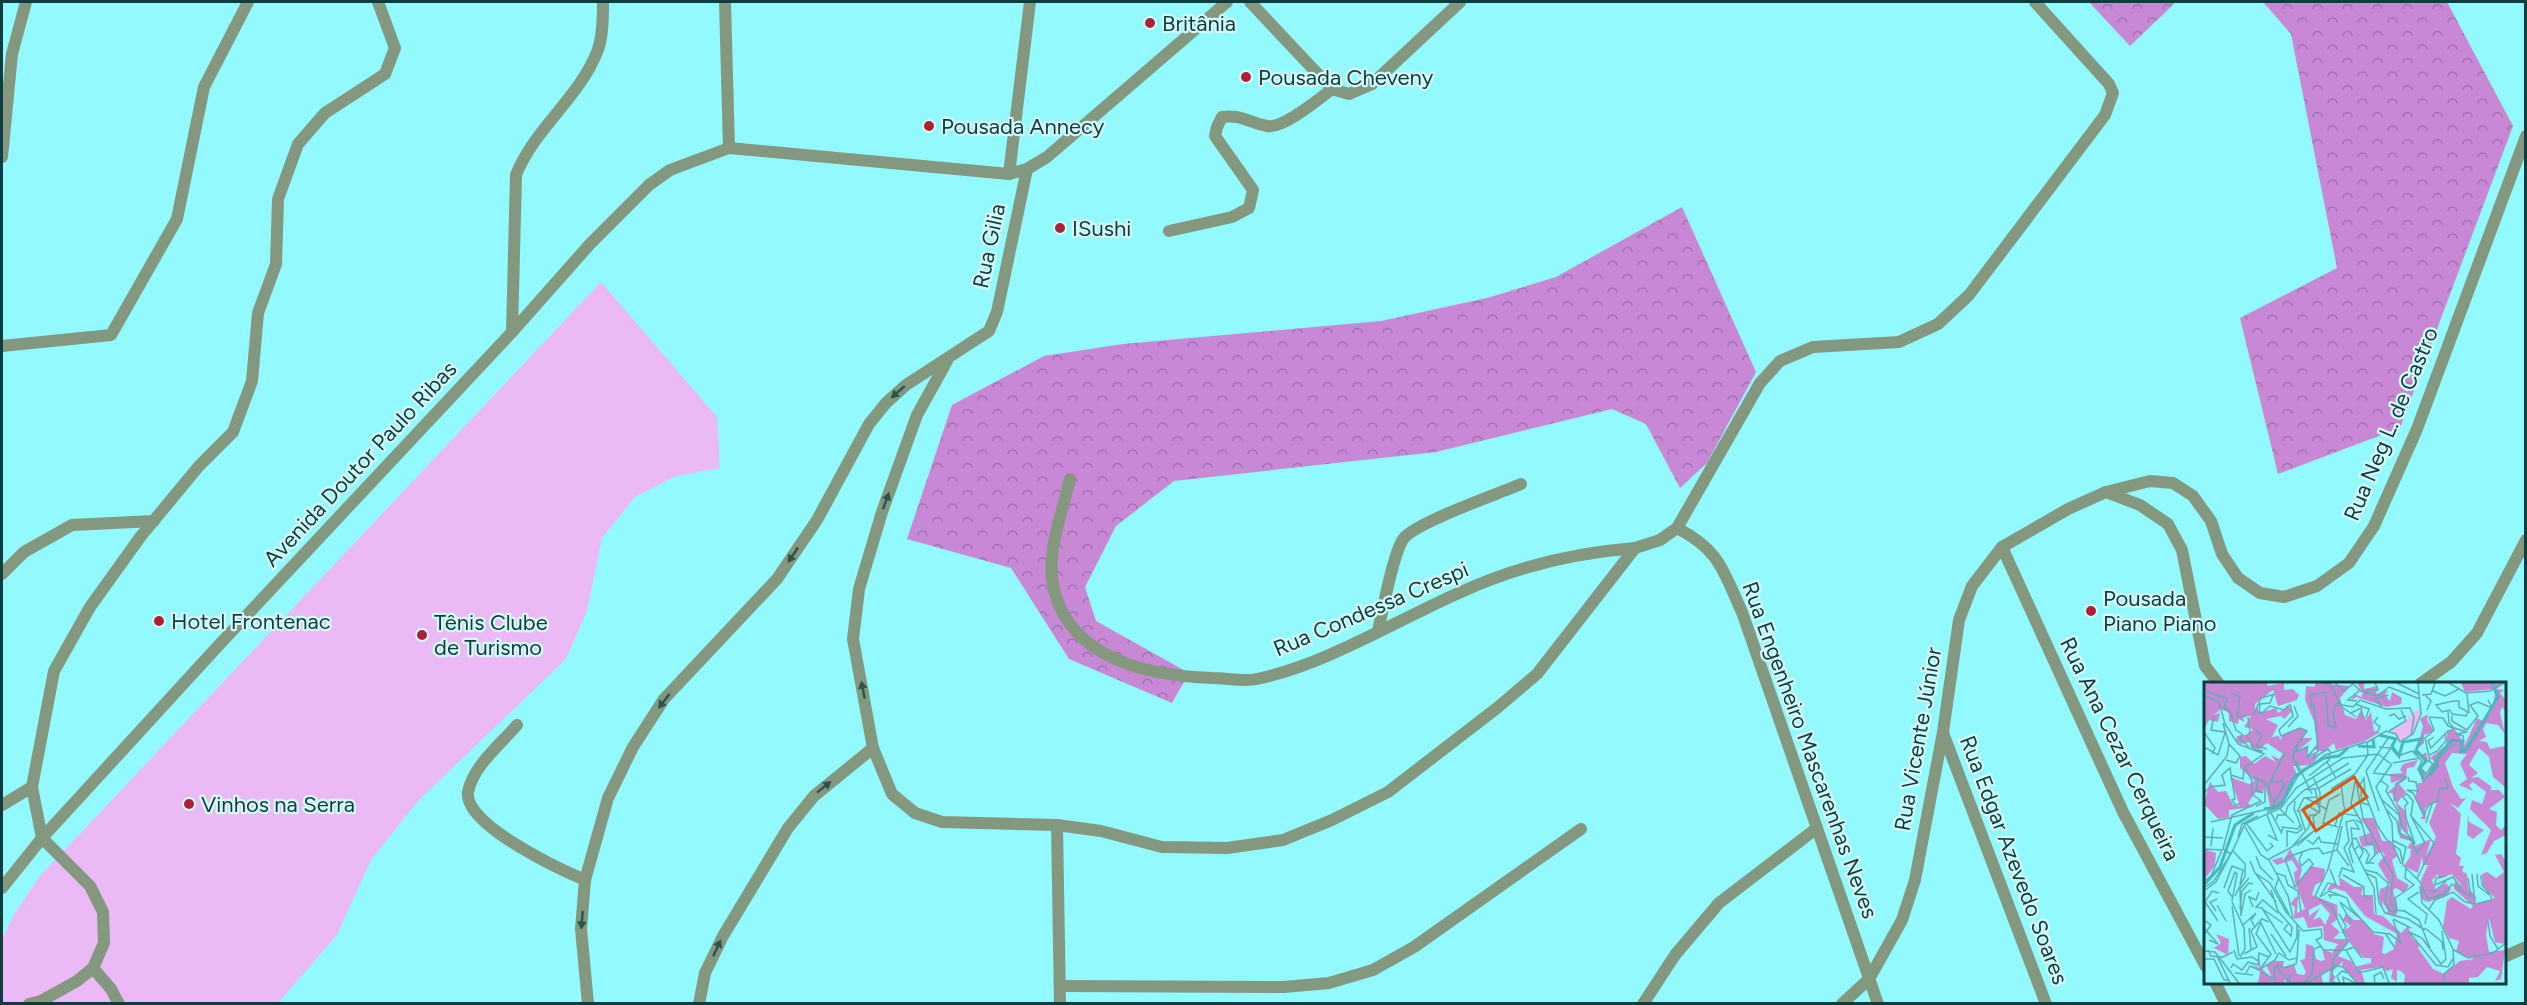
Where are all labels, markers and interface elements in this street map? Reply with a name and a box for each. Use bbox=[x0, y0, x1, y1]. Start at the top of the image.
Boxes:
place label: Britânia bbox=[1162, 10, 1236, 37]
marker: Britânia bbox=[1143, 16, 1157, 30]
place label: Pousada Cheveny bbox=[1258, 64, 1434, 91]
marker: Pousada Cheveny bbox=[1239, 70, 1253, 84]
place label: Pousada Annecy bbox=[941, 113, 1105, 140]
marker: Pousada Annecy bbox=[922, 119, 936, 133]
street label: Rua Gilia bbox=[967, 201, 1011, 291]
place label: ISushi bbox=[1072, 215, 1131, 242]
marker: ISushi bbox=[1053, 221, 1067, 235]
street label: Rua Neg L. de Castro bbox=[2338, 323, 2444, 525]
street label: Avenida Doutor Paulo Ribas bbox=[258, 356, 462, 572]
one-way arrow bbox=[890, 386, 906, 399]
one-way arrow bbox=[882, 492, 892, 510]
one-way arrow bbox=[787, 547, 799, 563]
street label: Rua Condessa Crespi bbox=[1269, 556, 1473, 662]
street label: Rua Engenheiro Mascarenhas Neves bbox=[1736, 578, 1884, 922]
place label: Pousada Piano Piano bbox=[2103, 585, 2217, 637]
marker: Pousada Piano Piano bbox=[2084, 604, 2098, 618]
place label: Hotel Frontenac bbox=[171, 608, 331, 635]
place label: Tênis Clube de Turismo bbox=[434, 609, 548, 661]
marker: Hotel Frontenac bbox=[152, 614, 166, 628]
marker: Tênis Clube de Turismo bbox=[415, 628, 429, 642]
street label: Rua Ana Cezar Cerqueira bbox=[2054, 633, 2186, 865]
street label: Rua Vicente Júnior bbox=[1889, 644, 1948, 833]
one-way arrow bbox=[858, 680, 867, 699]
inset map bbox=[2204, 682, 2506, 984]
one-way arrow bbox=[657, 693, 670, 709]
street label: Rua Edgar Azevedo Soares bbox=[1954, 732, 2074, 988]
one-way arrow bbox=[817, 781, 832, 793]
place label: Vinhos na Serra bbox=[201, 791, 355, 818]
marker: Vinhos na Serra bbox=[182, 797, 196, 811]
one-way arrow bbox=[577, 910, 587, 929]
one-way arrow bbox=[712, 940, 722, 957]

